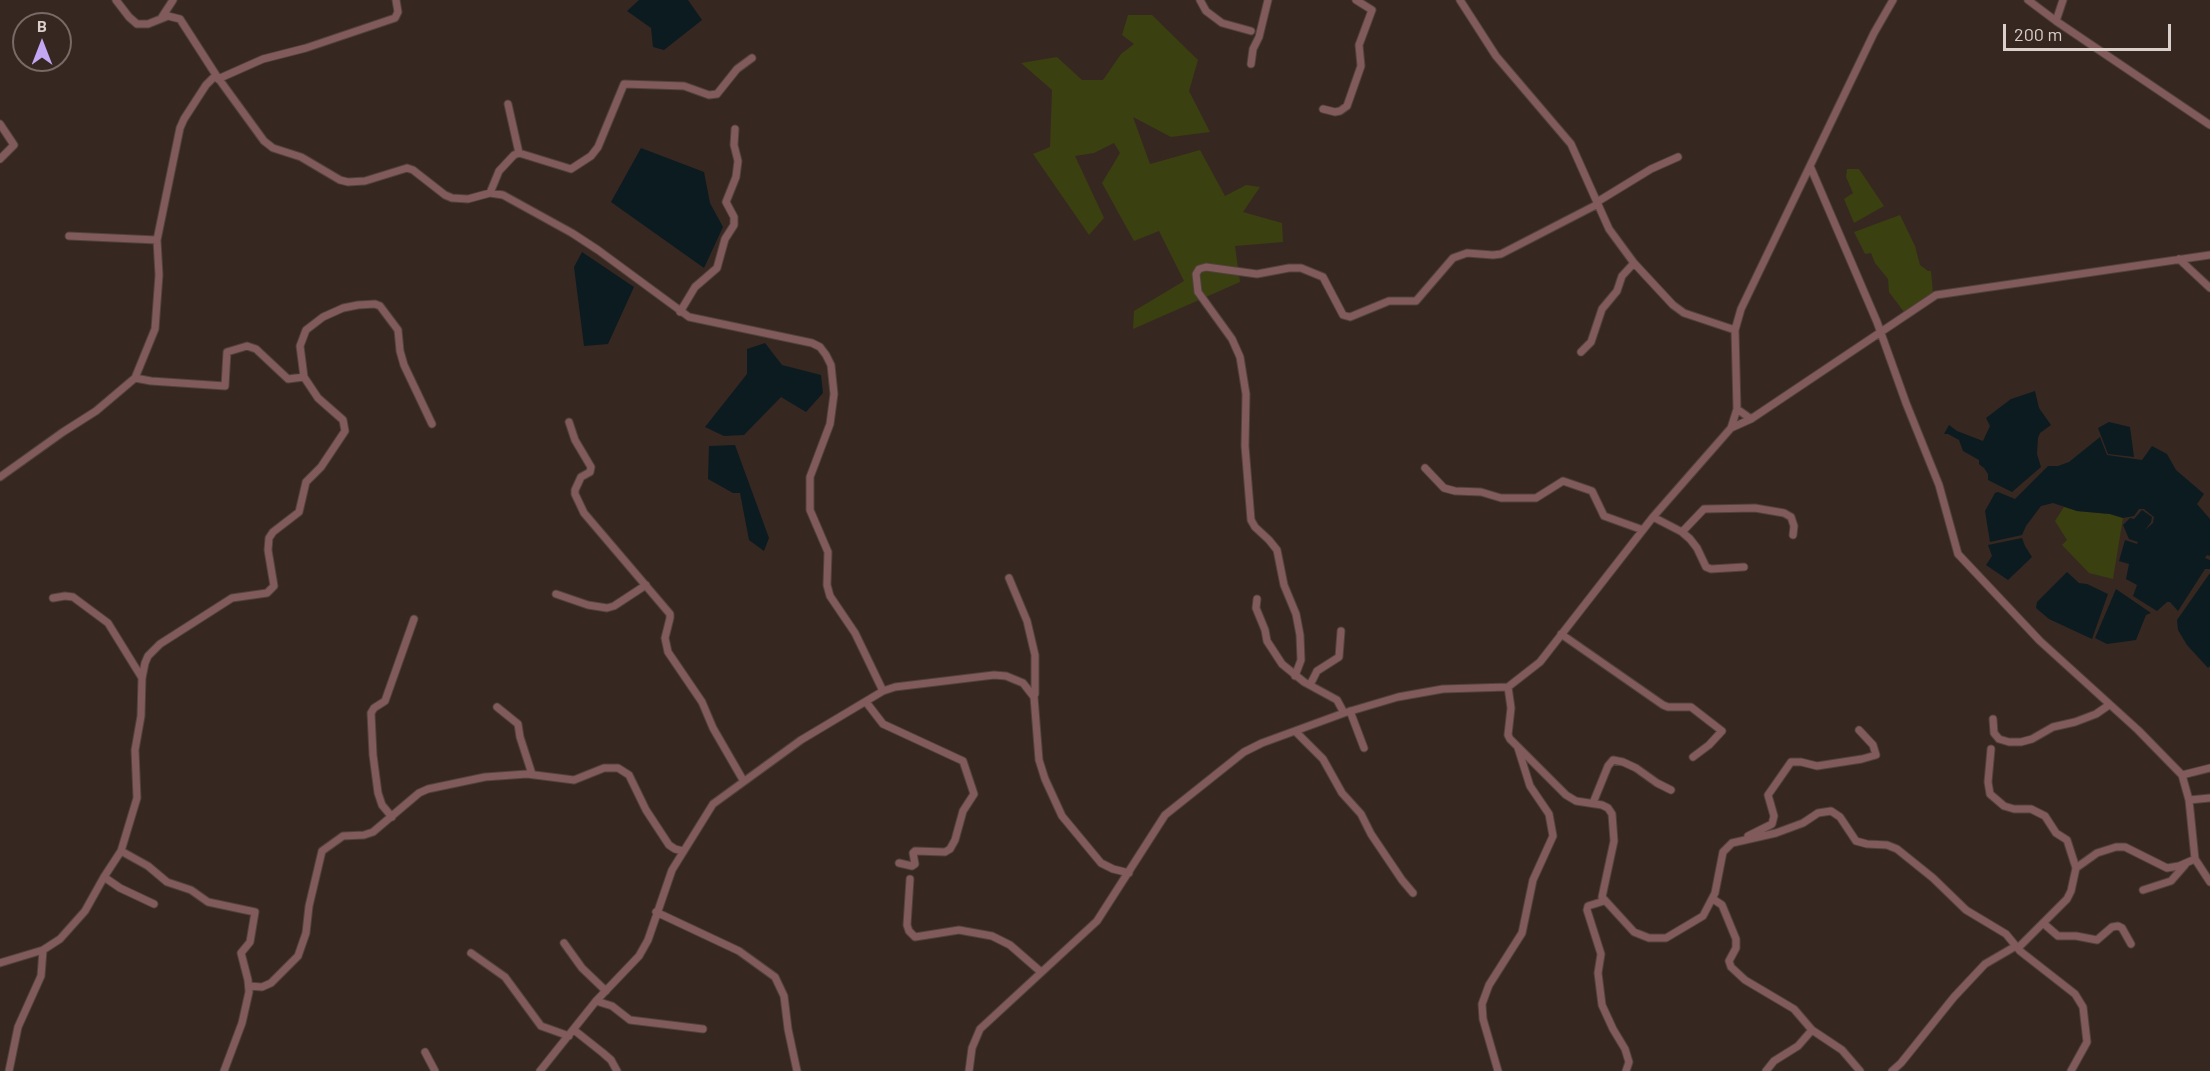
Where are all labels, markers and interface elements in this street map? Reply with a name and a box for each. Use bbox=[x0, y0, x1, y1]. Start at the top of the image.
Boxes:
north arrow bbox=[12, 12, 72, 72]
scale bar bbox=[2006, 12, 2174, 50]
text: B bbox=[37, 16, 47, 35]
text: 200 m bbox=[2014, 23, 2062, 45]

